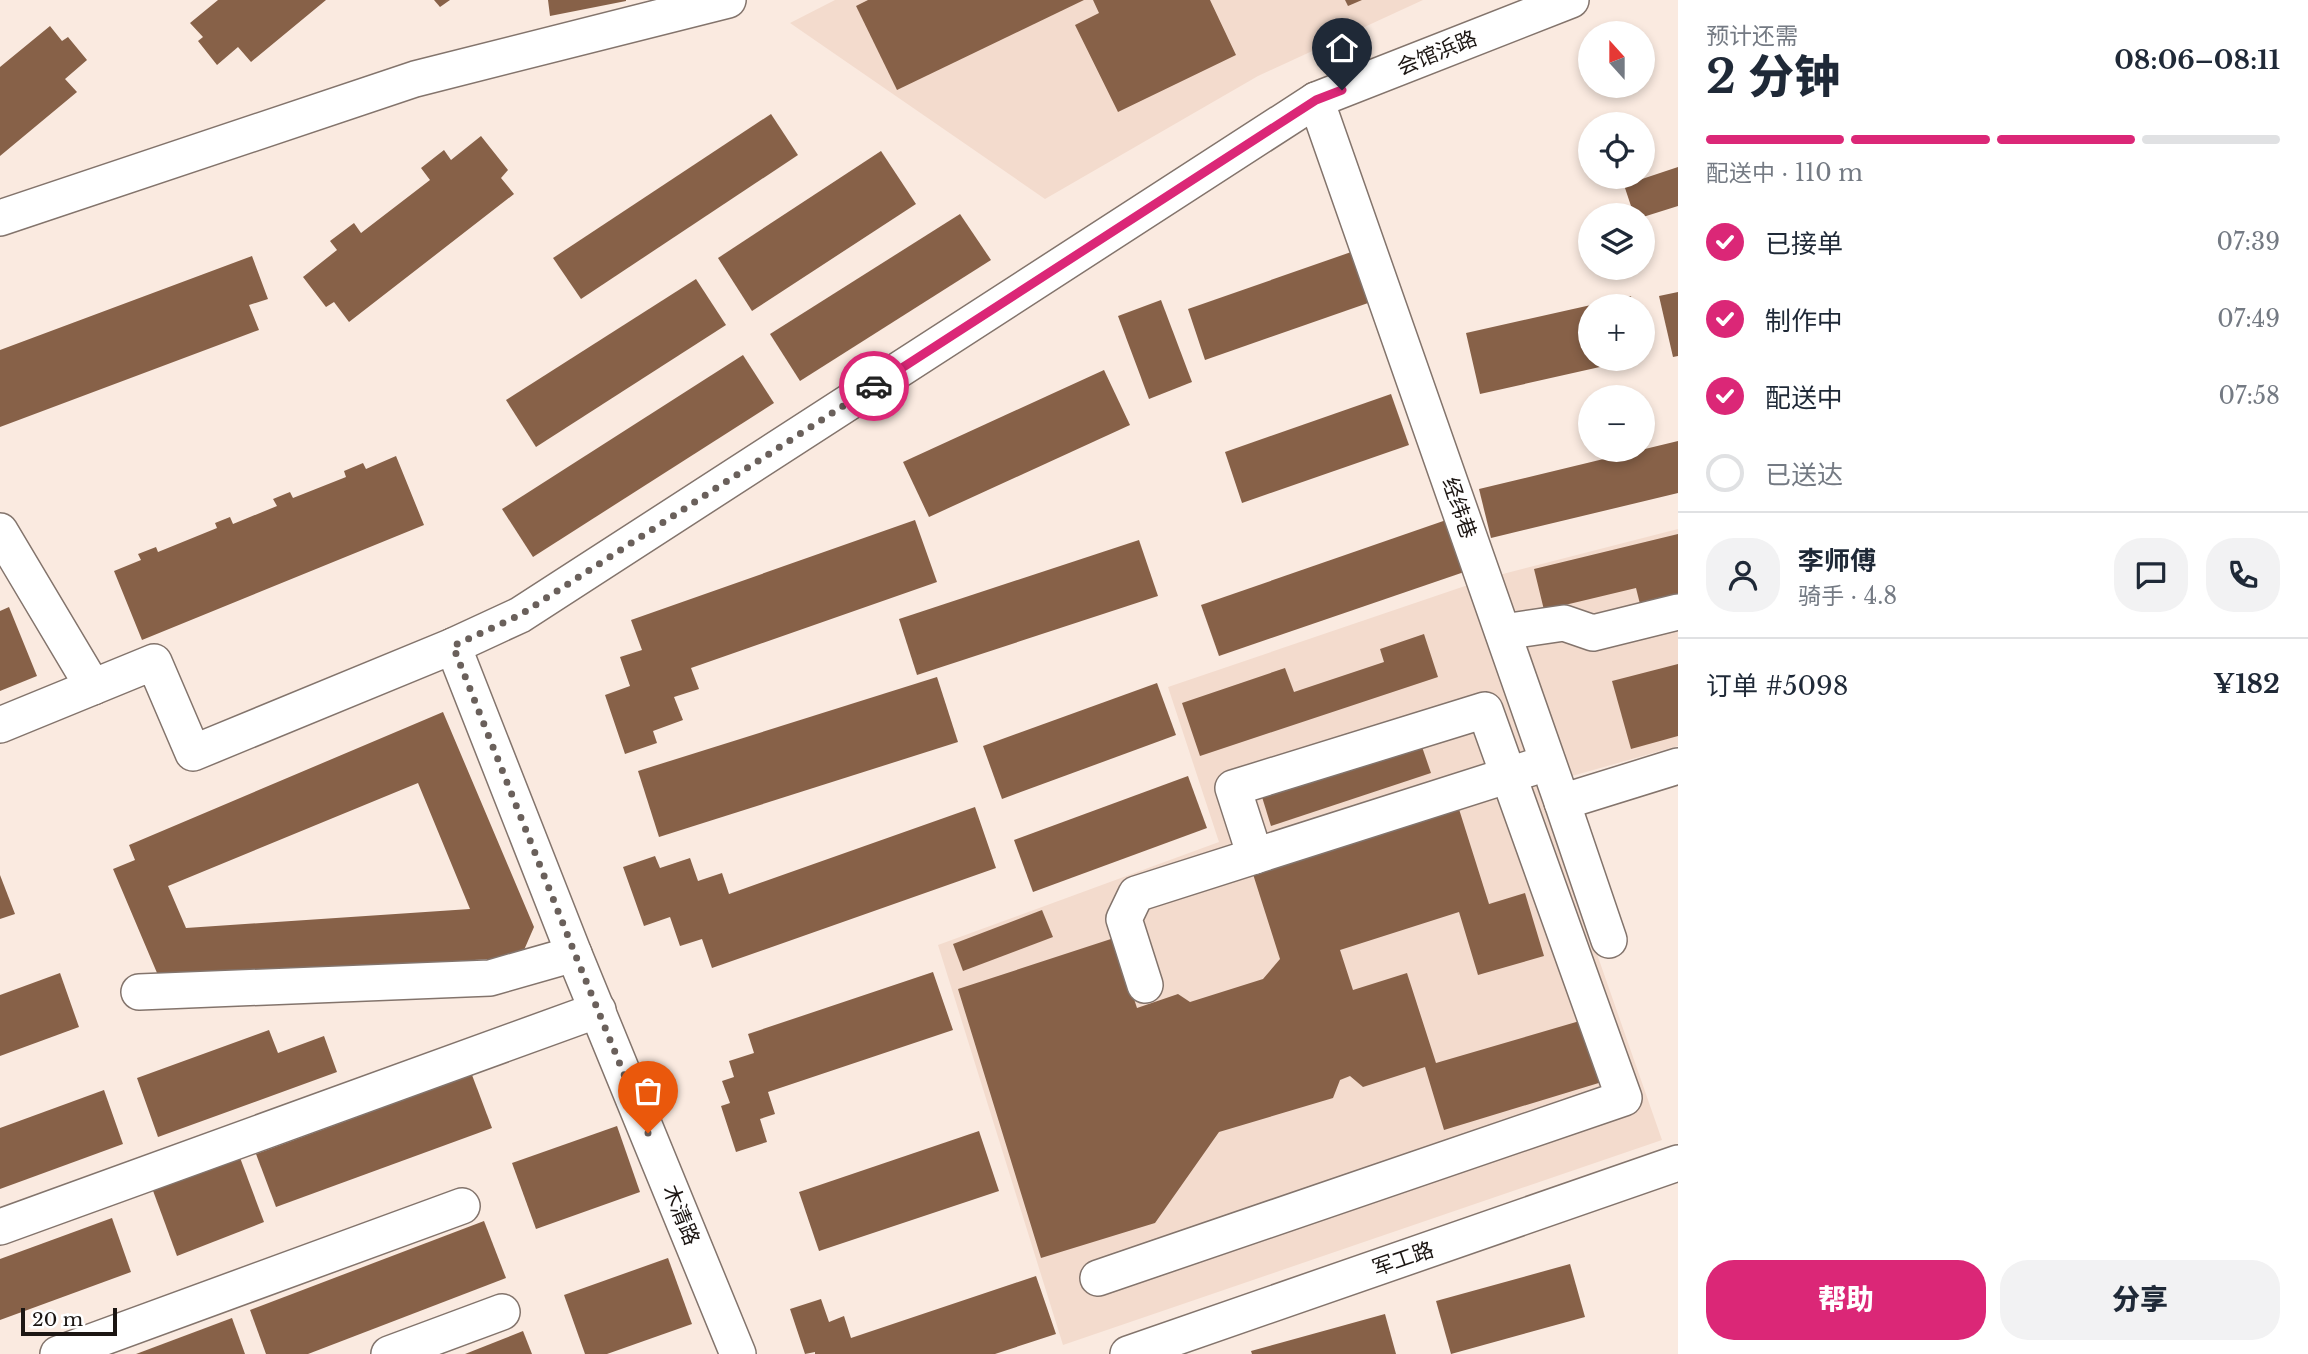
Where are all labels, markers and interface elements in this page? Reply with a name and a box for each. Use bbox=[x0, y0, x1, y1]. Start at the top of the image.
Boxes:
pin bbox=[1312, 18, 1372, 90]
north arrow bbox=[1578, 21, 1656, 98]
map controls bbox=[1578, 21, 1655, 462]
text: 预计还需 bbox=[1706, 22, 1798, 50]
street label: 会馆浜路 bbox=[1393, 25, 1481, 81]
icon: home bbox=[1323, 29, 1361, 67]
text: 08:06–08:11 bbox=[2114, 44, 2280, 76]
text: 2 分钟 bbox=[1706, 48, 1840, 105]
button: locate bbox=[1578, 112, 1655, 189]
text: 配送中 · 110 m bbox=[1706, 159, 1863, 187]
button: layers bbox=[1578, 203, 1655, 280]
icon: check bbox=[1706, 223, 1744, 261]
text: 已接单 bbox=[1765, 228, 1843, 260]
text: 07:39 bbox=[2217, 228, 2280, 256]
button: + bbox=[1578, 294, 1655, 371]
icon: check bbox=[1706, 300, 1744, 338]
text: 制作中 bbox=[1765, 305, 1843, 337]
text: 07:49 bbox=[2217, 305, 2280, 333]
courier bbox=[839, 351, 909, 421]
icon: car bbox=[855, 367, 893, 405]
icon: check bbox=[1706, 377, 1744, 415]
text: 配送中 bbox=[1765, 382, 1843, 414]
text: 07:58 bbox=[2218, 382, 2280, 410]
button: − bbox=[1578, 385, 1655, 462]
text: 已送达 bbox=[1765, 459, 1843, 491]
street label: 经纬巷 bbox=[1436, 474, 1482, 542]
button: person bbox=[1706, 538, 1780, 612]
button: chat bbox=[2114, 538, 2188, 612]
button: phone bbox=[2206, 538, 2280, 612]
text: 李师傅 bbox=[1798, 545, 1876, 577]
text: 骑手 · 4.8 bbox=[1798, 582, 1897, 610]
text: ¥182 bbox=[2213, 668, 2280, 700]
text: 订单 #5098 bbox=[1706, 670, 1849, 702]
pin bbox=[618, 1061, 678, 1133]
icon: bag bbox=[629, 1072, 667, 1110]
street label: 木清路 bbox=[657, 1181, 705, 1249]
street label: 军工路 bbox=[1369, 1236, 1437, 1282]
button: 帮助 bbox=[1706, 1260, 1986, 1340]
button: 分享 bbox=[2000, 1260, 2280, 1340]
scale bar bbox=[21, 1305, 117, 1337]
text: 20 m bbox=[32, 1308, 83, 1331]

